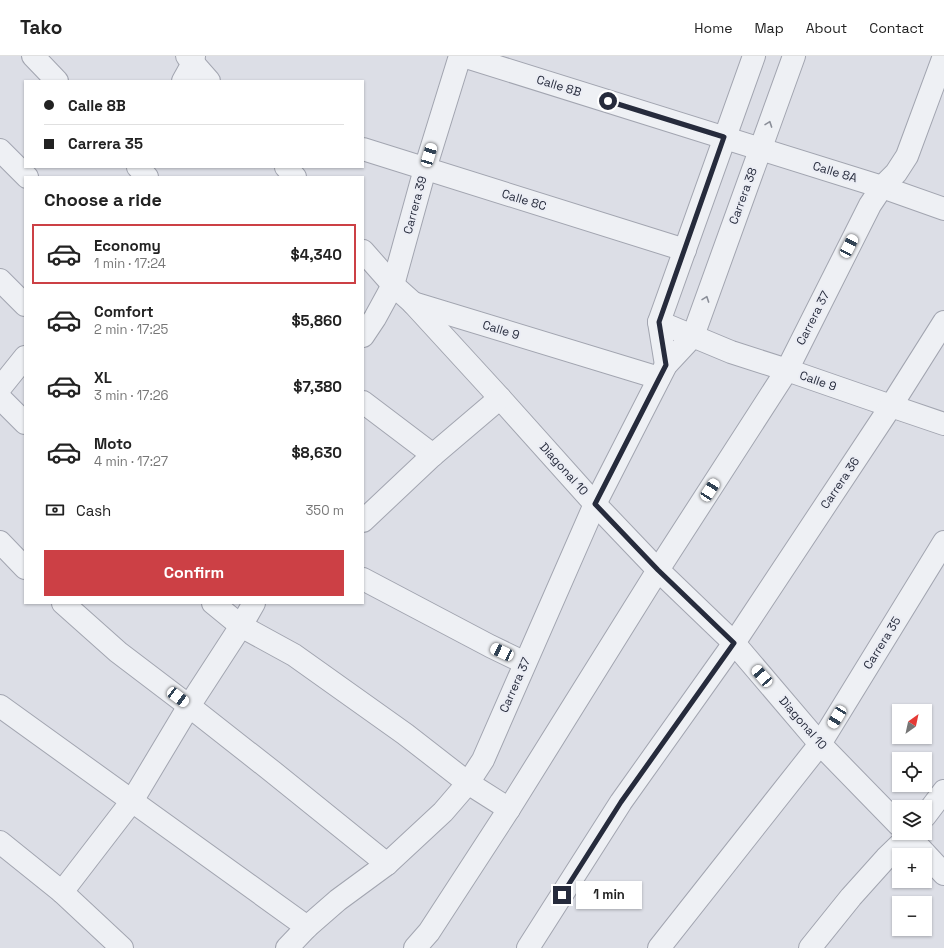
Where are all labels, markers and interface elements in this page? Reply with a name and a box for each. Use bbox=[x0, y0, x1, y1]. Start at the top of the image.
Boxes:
text: Tako bbox=[20, 15, 62, 40]
text: Home bbox=[694, 19, 732, 37]
text: Map bbox=[754, 19, 784, 37]
text: About bbox=[806, 19, 847, 37]
text: Contact bbox=[869, 19, 924, 37]
street label: Calle 8B bbox=[535, 72, 583, 100]
route start bbox=[599, 92, 617, 110]
text: Calle 8B bbox=[68, 96, 126, 115]
one-way arrow bbox=[764, 121, 773, 128]
text: Carrera 35 bbox=[68, 134, 143, 153]
car bbox=[420, 142, 438, 168]
street label: Calle 8A bbox=[811, 158, 860, 186]
street label: Carrera 38 bbox=[725, 165, 761, 227]
street label: Carrera 39 bbox=[400, 174, 430, 236]
street label: Calle 8C bbox=[500, 186, 549, 214]
text: Choose a ride bbox=[44, 188, 162, 211]
car bbox=[838, 233, 860, 259]
icon: car bbox=[46, 236, 82, 272]
text: Economy bbox=[94, 236, 161, 255]
text: $4,340 bbox=[291, 245, 342, 264]
text: 1 min · 17:24 bbox=[94, 255, 166, 272]
street label: Carrera 37 bbox=[793, 288, 834, 348]
one-way arrow bbox=[702, 296, 710, 303]
icon: car bbox=[46, 302, 82, 338]
text: Comfort bbox=[94, 302, 154, 321]
text: $5,860 bbox=[292, 311, 342, 330]
street label: Calle 9 bbox=[480, 317, 522, 343]
text: 2 min · 17:25 bbox=[94, 321, 168, 338]
street label: Calle 9 bbox=[797, 367, 839, 395]
icon: car bbox=[46, 368, 82, 404]
text: XL bbox=[94, 368, 112, 387]
text: $7,380 bbox=[293, 377, 342, 396]
text: 3 min · 17:26 bbox=[94, 387, 169, 404]
icon: car bbox=[46, 434, 82, 470]
text: Moto bbox=[94, 434, 132, 453]
street label: Diagonal 10 bbox=[536, 439, 592, 499]
text: $8,630 bbox=[292, 443, 342, 462]
text: 4 min · 17:27 bbox=[94, 453, 168, 470]
street label: Carrera 36 bbox=[817, 454, 863, 512]
car bbox=[698, 477, 722, 503]
icon: cash bbox=[44, 499, 66, 521]
text: Cash bbox=[76, 501, 111, 520]
text: 350 m bbox=[306, 502, 344, 519]
button: Confirm bbox=[44, 550, 344, 596]
street label: Carrera 35 bbox=[860, 614, 904, 672]
car bbox=[489, 641, 515, 663]
street label: Carrera 37 bbox=[496, 655, 534, 715]
car bbox=[750, 663, 774, 689]
car bbox=[165, 685, 191, 709]
street label: Diagonal 10 bbox=[775, 693, 831, 753]
car bbox=[826, 704, 848, 730]
north arrow bbox=[892, 704, 932, 744]
map controls bbox=[892, 704, 932, 936]
button: locate bbox=[892, 752, 932, 792]
button: layers bbox=[892, 800, 932, 840]
button: + bbox=[892, 848, 932, 888]
callout: 1 min bbox=[576, 881, 642, 909]
route end bbox=[553, 886, 571, 904]
text: 1 min bbox=[593, 886, 625, 903]
button: − bbox=[892, 896, 932, 936]

